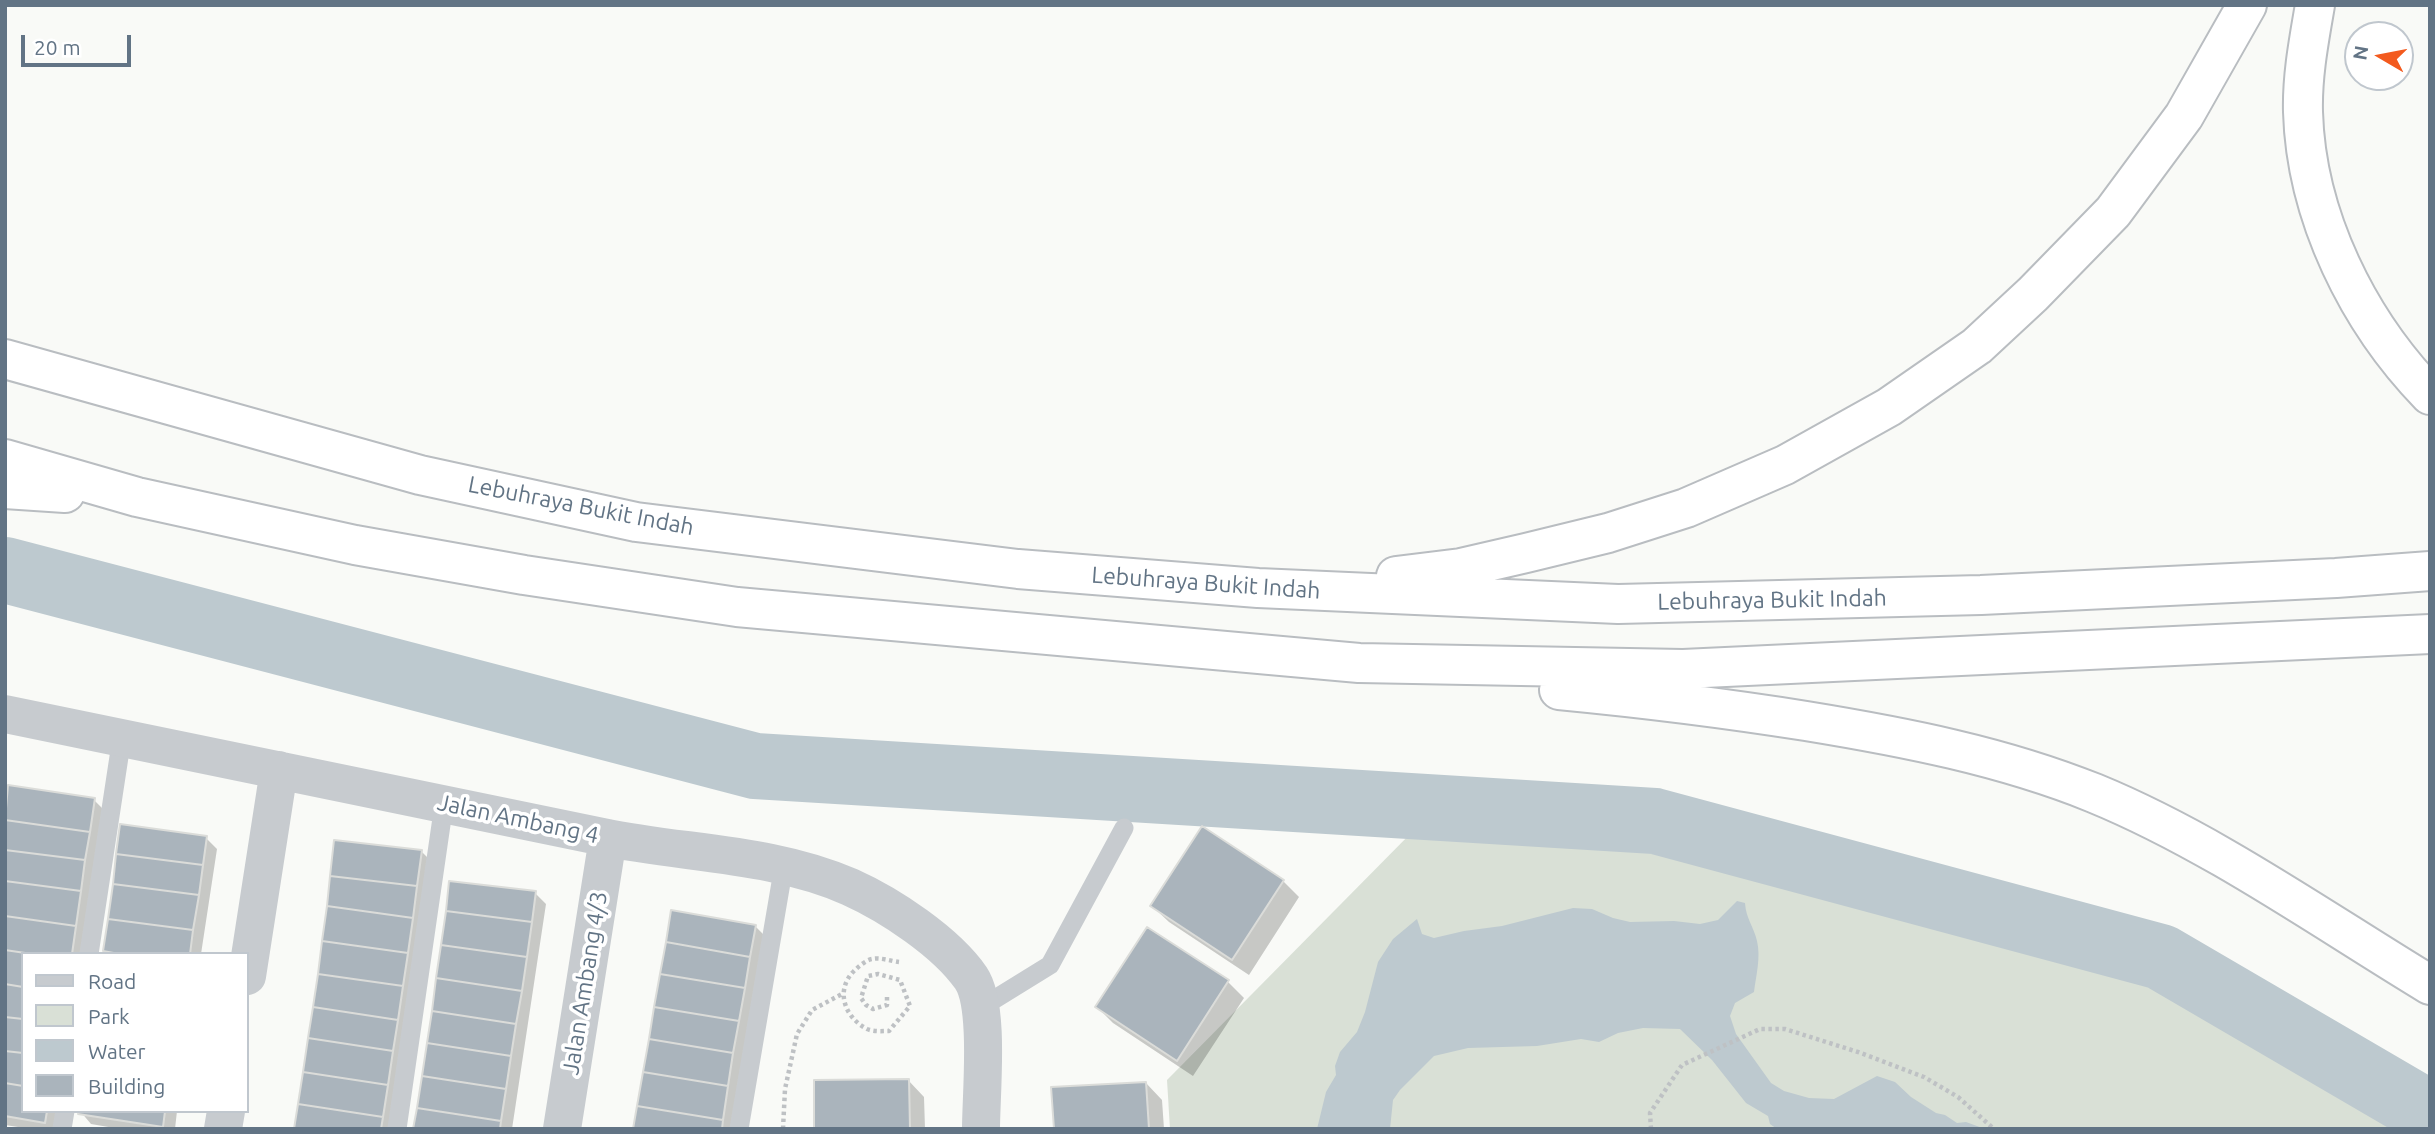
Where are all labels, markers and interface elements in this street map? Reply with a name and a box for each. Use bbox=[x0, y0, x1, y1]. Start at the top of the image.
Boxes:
scale bar bbox=[24, 21, 135, 65]
north arrow bbox=[2344, 21, 2414, 91]
text: 20 m bbox=[34, 35, 81, 59]
text: N bbox=[2348, 44, 2372, 62]
street label: Lebuhraya Bukit Indah bbox=[466, 471, 696, 541]
street label: Lebuhraya Bukit Indah bbox=[1091, 561, 1321, 605]
street label: Lebuhraya Bukit Indah bbox=[1657, 584, 1887, 616]
street label: Jalan Ambang 4 bbox=[435, 788, 601, 850]
street label: Jalan Ambang 4/3 bbox=[557, 889, 613, 1077]
legend bbox=[21, 952, 248, 1113]
text: Road bbox=[88, 969, 136, 993]
text: Park bbox=[88, 1004, 130, 1028]
text: Water bbox=[88, 1039, 146, 1063]
text: Building bbox=[88, 1074, 165, 1098]

